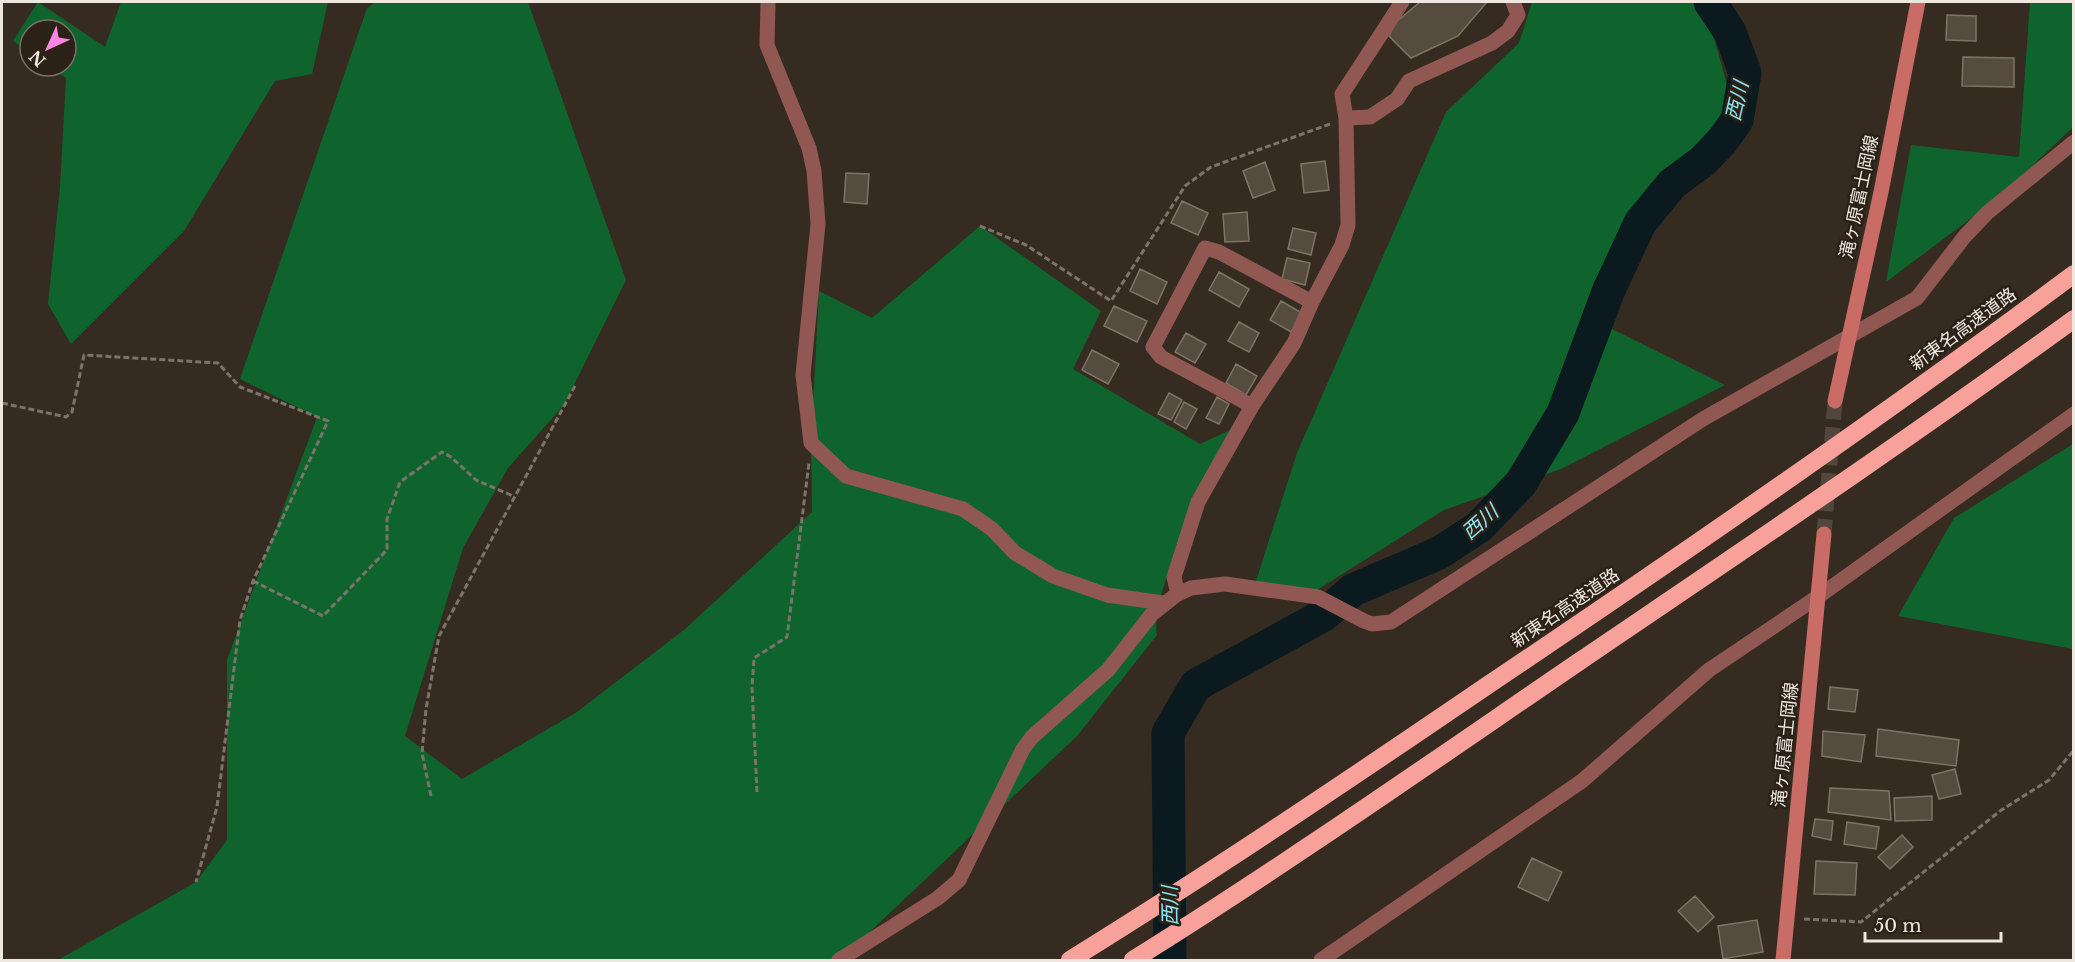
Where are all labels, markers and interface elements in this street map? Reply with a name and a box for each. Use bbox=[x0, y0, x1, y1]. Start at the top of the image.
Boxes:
north arrow bbox=[18, 18, 78, 78]
text: N bbox=[25, 46, 50, 71]
water label: 西川 bbox=[1721, 77, 1754, 123]
street label: 滝ヶ原富士岡線 bbox=[1835, 133, 1883, 261]
street label: 新東名高速道路 bbox=[1906, 283, 2020, 375]
water label: 西川 bbox=[1457, 499, 1504, 544]
street label: 新東名高速道路 bbox=[1507, 564, 1623, 652]
street label: 滝ヶ原富士岡線 bbox=[1767, 681, 1803, 809]
water label: 西川 bbox=[1158, 884, 1182, 926]
scale bar bbox=[1865, 905, 2002, 943]
text: 50 m bbox=[1874, 915, 1922, 937]

